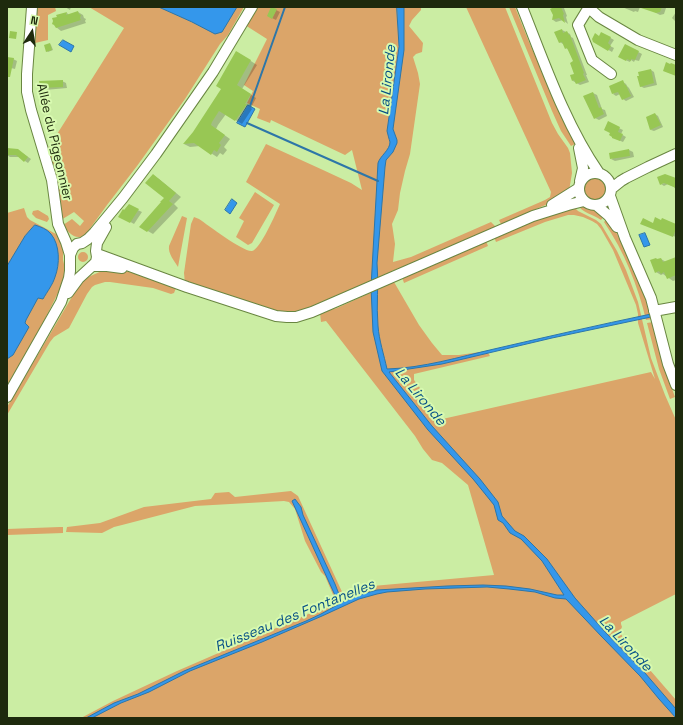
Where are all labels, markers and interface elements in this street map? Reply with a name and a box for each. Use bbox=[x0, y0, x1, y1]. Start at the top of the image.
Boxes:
north arrow bbox=[12, 12, 52, 52]
text: N bbox=[29, 13, 40, 28]
water label: La Lironde bbox=[376, 44, 400, 116]
street label: Allée du Pigeonnier bbox=[33, 82, 75, 202]
water label: La Lironde bbox=[391, 365, 449, 429]
water label: Ruisseau des Fontanelles bbox=[213, 576, 377, 656]
water label: La Lironde bbox=[595, 613, 655, 675]

